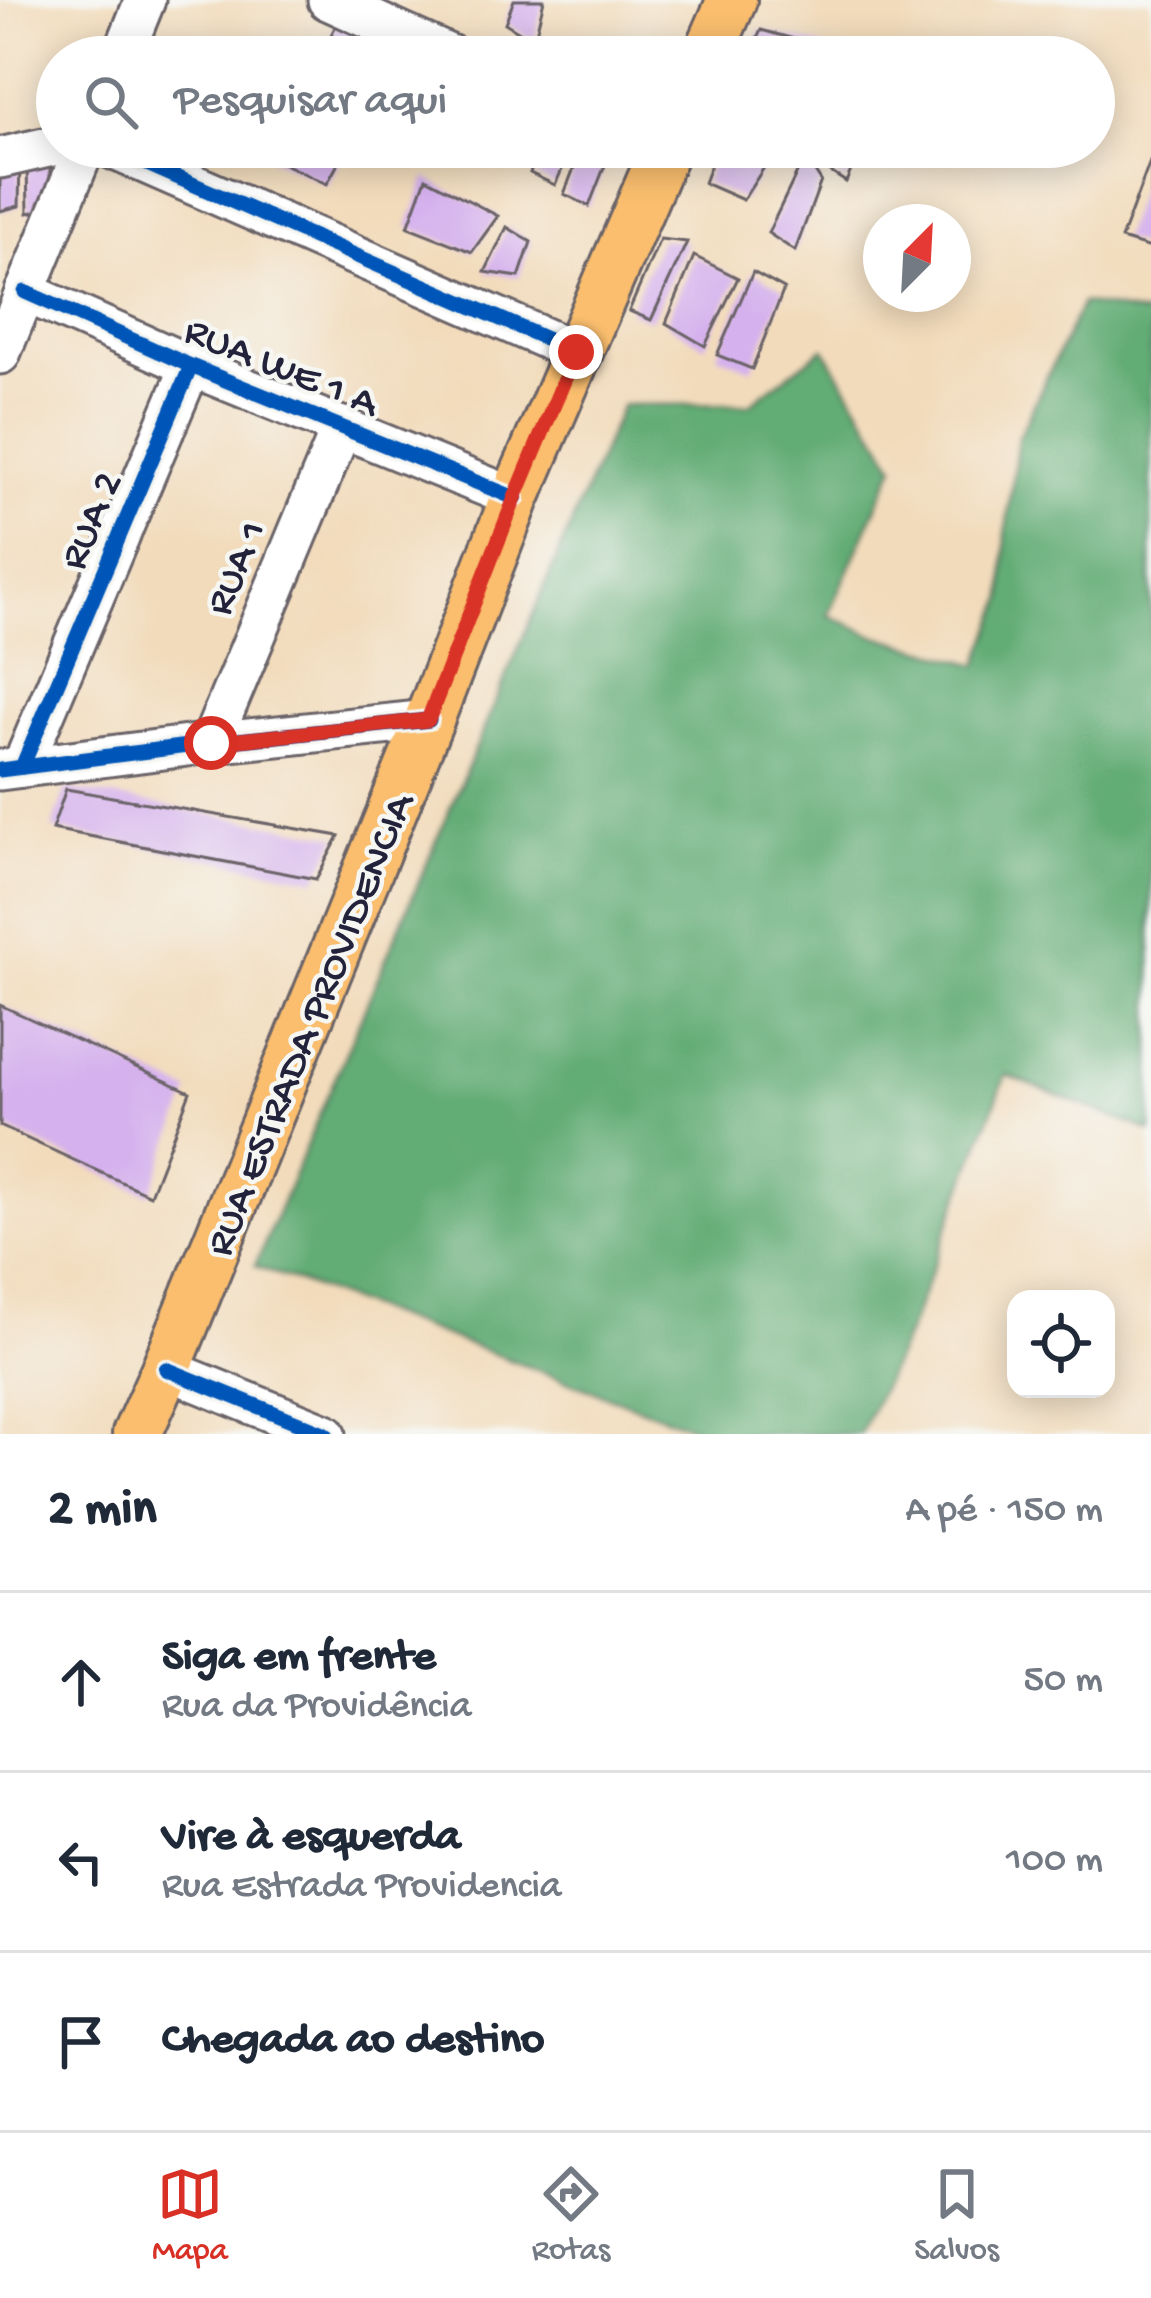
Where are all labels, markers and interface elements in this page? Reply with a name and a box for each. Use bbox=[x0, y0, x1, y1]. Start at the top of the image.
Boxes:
search box bbox=[36, 36, 1115, 168]
icon: search bbox=[78, 69, 144, 135]
text: Pesquisar aqui bbox=[174, 76, 447, 129]
north arrow bbox=[863, 204, 971, 312]
street label: RUA WE 1 A bbox=[176, 309, 386, 432]
route end bbox=[549, 325, 603, 379]
street label: RUA 2 bbox=[52, 466, 136, 578]
street label: RUA 1 bbox=[197, 514, 281, 624]
route start bbox=[184, 716, 238, 770]
street label: RUA ESTRADA PROVIDENCIA bbox=[198, 785, 429, 1264]
map controls bbox=[1007, 1290, 1115, 1398]
button: locate bbox=[1007, 1290, 1115, 1398]
text: 2 min bbox=[48, 1482, 157, 1542]
text: A pé · 150 m bbox=[905, 1489, 1103, 1535]
text: Siga em frente bbox=[162, 1632, 436, 1685]
icon: ahead bbox=[48, 1649, 114, 1715]
text: 50 m bbox=[1023, 1659, 1103, 1705]
text: Rua da Providência bbox=[162, 1685, 471, 1731]
text: Vire à esquerda bbox=[162, 1812, 461, 1865]
icon: left bbox=[48, 1829, 114, 1895]
text: 100 m bbox=[1006, 1839, 1103, 1885]
text: Rua Estrada Providencia bbox=[162, 1865, 561, 1911]
icon: arrive bbox=[48, 2009, 114, 2075]
text: Chegada ao destino bbox=[162, 2015, 544, 2068]
tab: Mapa bbox=[152, 2161, 228, 2271]
tab: Rotas bbox=[532, 2161, 610, 2271]
tab: Salvos bbox=[914, 2161, 999, 2271]

